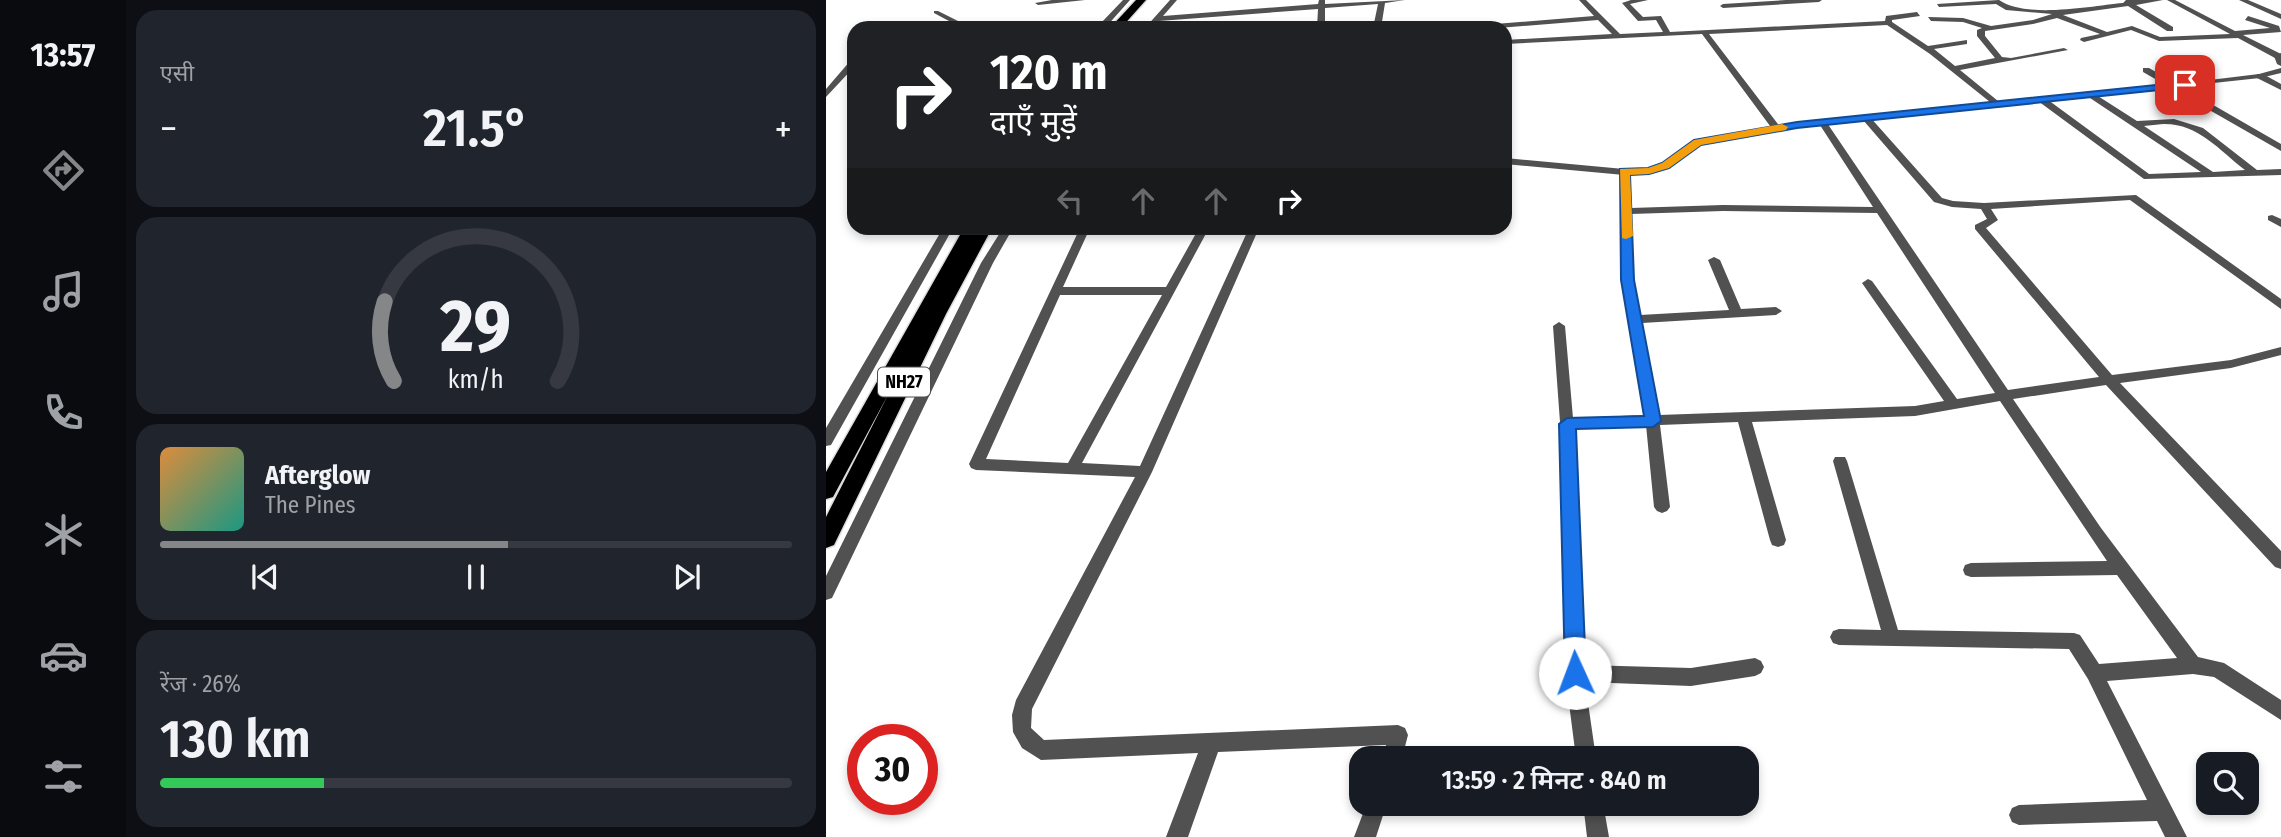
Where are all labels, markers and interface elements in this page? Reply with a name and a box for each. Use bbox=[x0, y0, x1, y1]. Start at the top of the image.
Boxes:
text: 13:57 bbox=[31, 36, 95, 74]
text: 120 m bbox=[990, 43, 1108, 102]
icon: right bbox=[875, 49, 966, 140]
pin bbox=[2155, 55, 2215, 115]
text: एसी bbox=[160, 59, 194, 87]
icon: arrive bbox=[2166, 66, 2204, 104]
text: 21.5° bbox=[423, 97, 529, 160]
text: दाएँ मुड़ें bbox=[990, 103, 1077, 141]
text: − bbox=[160, 106, 177, 152]
text: + bbox=[775, 106, 792, 152]
icon: directions bbox=[39, 146, 88, 195]
icon: left bbox=[1051, 182, 1089, 220]
icon: ahead bbox=[1124, 182, 1162, 220]
icon: ahead bbox=[1197, 182, 1235, 220]
icon: right bbox=[1270, 182, 1308, 220]
icon: music bbox=[39, 267, 88, 316]
text: 29 bbox=[440, 284, 511, 371]
text: km/h bbox=[448, 365, 504, 395]
road number: NH27 bbox=[878, 368, 930, 396]
icon: phone bbox=[39, 388, 88, 437]
text: Afterglow bbox=[265, 460, 370, 491]
text: The Pines bbox=[265, 491, 356, 519]
icon: climate bbox=[39, 510, 88, 559]
icon: previous bbox=[246, 558, 284, 596]
icon: pause bbox=[457, 558, 495, 596]
icon: next bbox=[668, 558, 706, 596]
icon: car bbox=[39, 631, 88, 680]
position arrow bbox=[1538, 636, 1612, 710]
text: रेंज · 26% bbox=[160, 670, 241, 698]
text: 130 km bbox=[160, 708, 311, 771]
speed limit sign: 30 bbox=[847, 724, 938, 815]
icon: filters bbox=[39, 752, 88, 801]
map controls bbox=[2196, 752, 2259, 815]
button: search bbox=[2196, 752, 2259, 815]
text: 13:59 · 2 मिनट · 840 m bbox=[1441, 765, 1667, 796]

